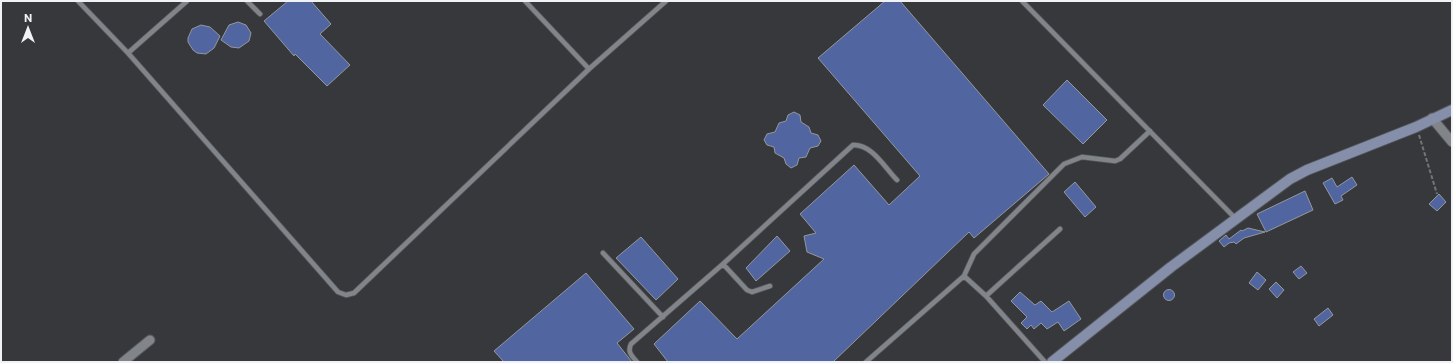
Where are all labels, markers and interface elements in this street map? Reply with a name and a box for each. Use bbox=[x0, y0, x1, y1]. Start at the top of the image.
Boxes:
north arrow bbox=[8, 8, 48, 48]
text: N bbox=[24, 11, 32, 24]

